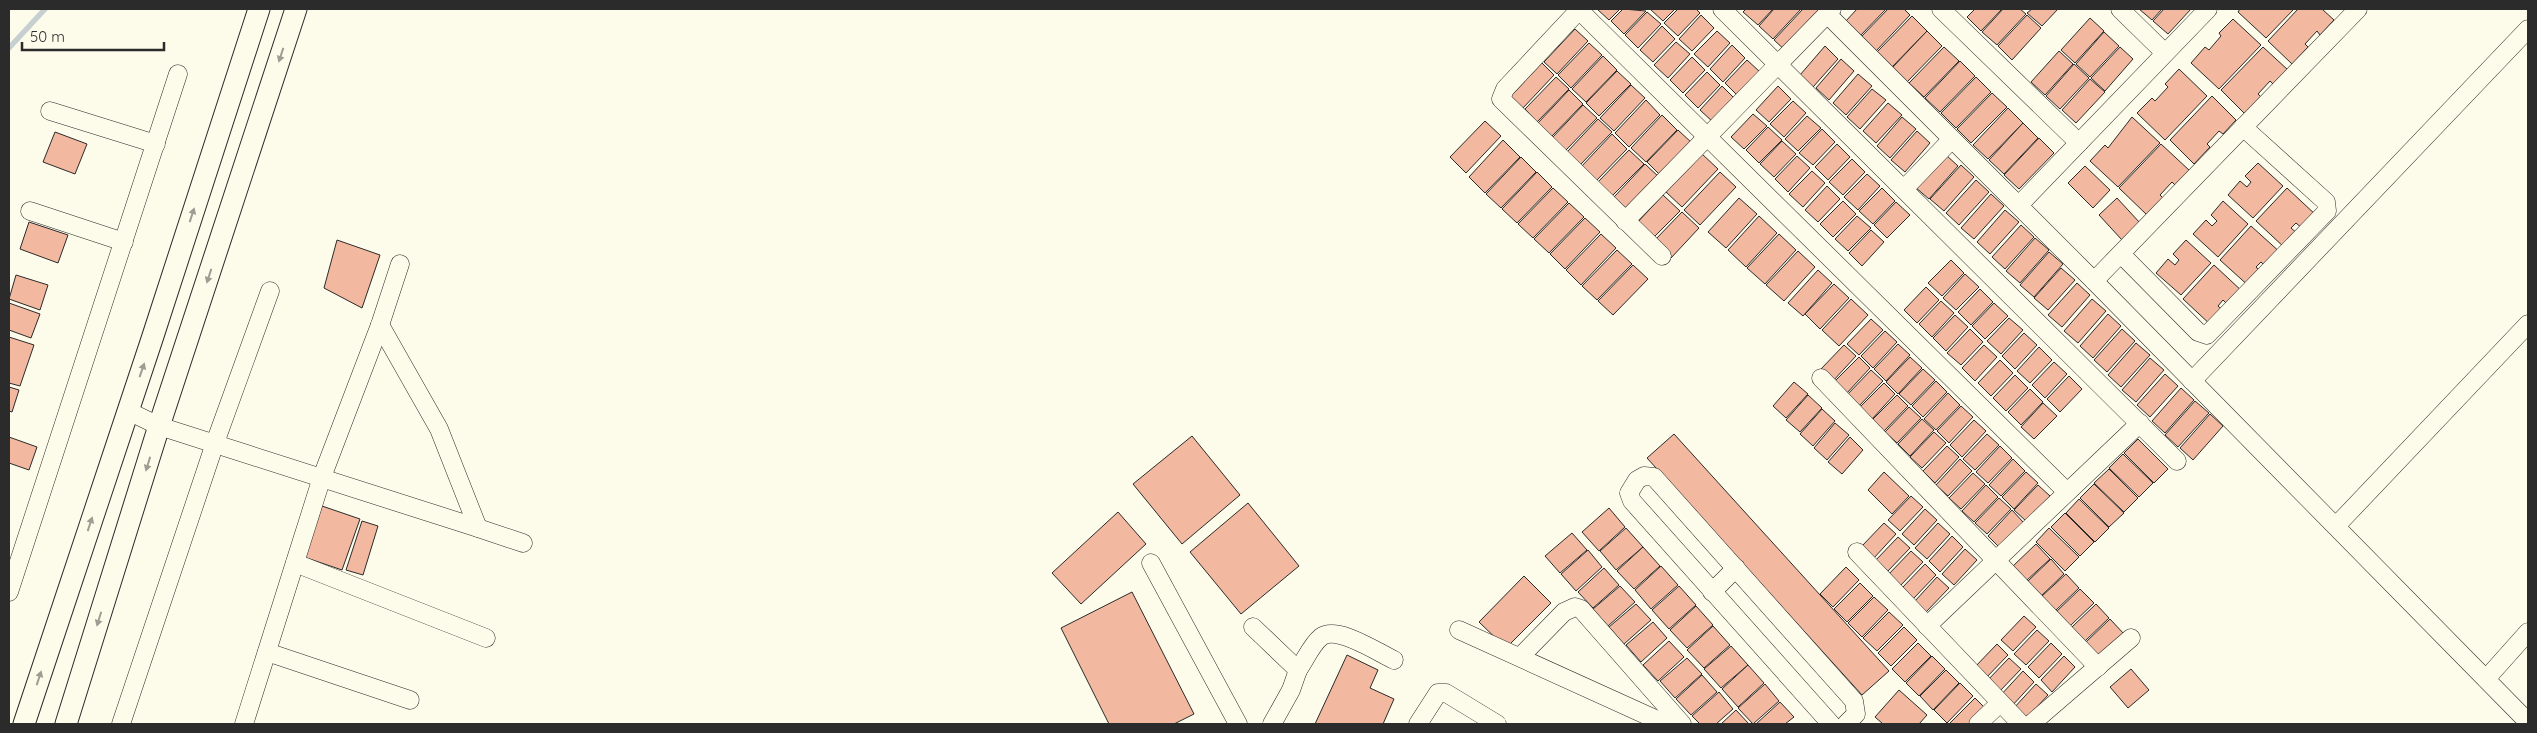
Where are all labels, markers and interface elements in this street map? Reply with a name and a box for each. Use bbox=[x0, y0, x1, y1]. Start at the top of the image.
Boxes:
scale bar bbox=[22, 20, 165, 52]
text: 50 m bbox=[30, 27, 65, 46]
one-way arrow bbox=[277, 48, 284, 63]
one-way arrow bbox=[188, 207, 196, 222]
one-way arrow bbox=[204, 269, 212, 284]
one-way arrow bbox=[139, 362, 146, 377]
one-way arrow bbox=[143, 457, 151, 472]
one-way arrow bbox=[87, 516, 94, 531]
one-way arrow bbox=[95, 612, 103, 627]
one-way arrow bbox=[35, 670, 43, 685]

